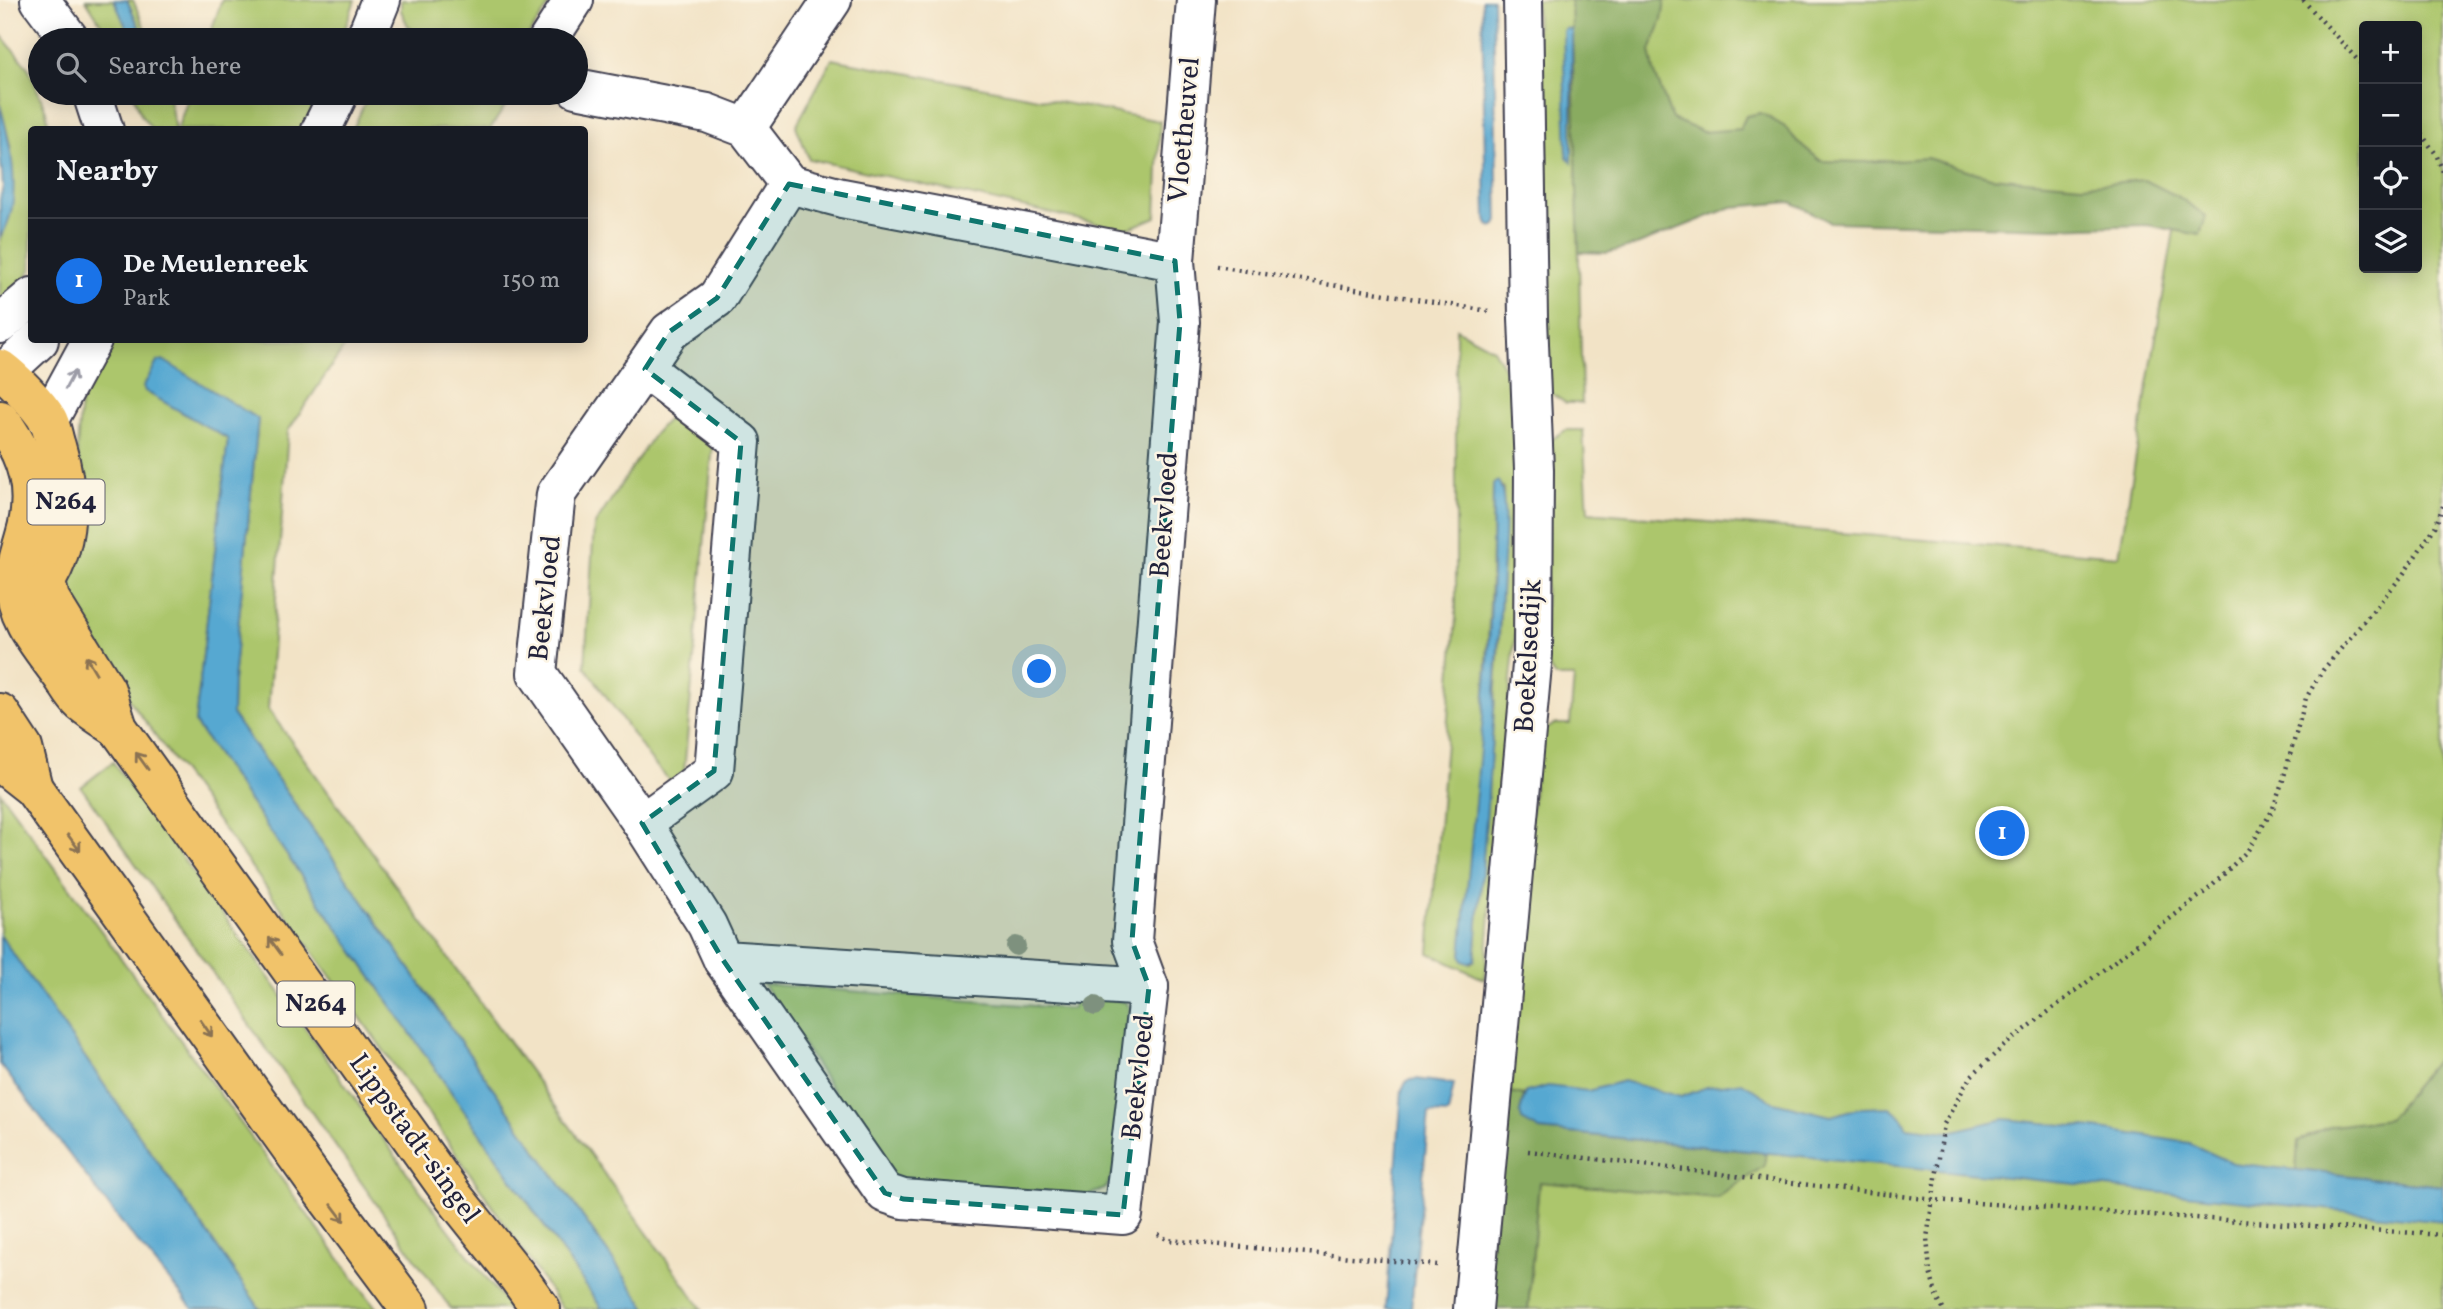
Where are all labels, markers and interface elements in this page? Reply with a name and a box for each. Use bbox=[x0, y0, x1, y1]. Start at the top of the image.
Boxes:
map controls bbox=[2359, 21, 2422, 273]
button: + bbox=[2359, 21, 2422, 84]
search box bbox=[28, 28, 588, 105]
icon: search bbox=[52, 48, 90, 86]
text: Search here bbox=[108, 49, 241, 85]
street label: Vloetheuvel bbox=[1159, 55, 1211, 205]
button: − bbox=[2359, 84, 2422, 147]
button: locate bbox=[2359, 147, 2422, 210]
text: Nearby bbox=[56, 151, 158, 193]
button: layers bbox=[2359, 210, 2422, 273]
text: De Meulenreek bbox=[123, 247, 308, 283]
text: 1 bbox=[74, 265, 84, 297]
text: 150 m bbox=[502, 265, 560, 297]
text: Park bbox=[123, 283, 170, 315]
one-way arrow bbox=[64, 370, 77, 391]
street label: Beekvloed bbox=[1141, 451, 1189, 579]
road number: N264 bbox=[28, 480, 104, 524]
street label: Beekvloed bbox=[520, 533, 572, 663]
street label: Boekelsedijk bbox=[1505, 578, 1553, 734]
your location bbox=[1022, 654, 1056, 688]
one-way arrow bbox=[84, 656, 98, 676]
one-way arrow bbox=[135, 752, 149, 771]
pin: 1 bbox=[1979, 807, 2025, 859]
one-way arrow bbox=[66, 833, 81, 852]
one-way arrow bbox=[268, 937, 282, 956]
road number: N264 bbox=[278, 981, 354, 1026]
street label: Beekvloed bbox=[1113, 1012, 1165, 1142]
one-way arrow bbox=[199, 1018, 213, 1037]
street label: Lippstadt-singel bbox=[339, 1046, 489, 1232]
one-way arrow bbox=[331, 1203, 346, 1222]

